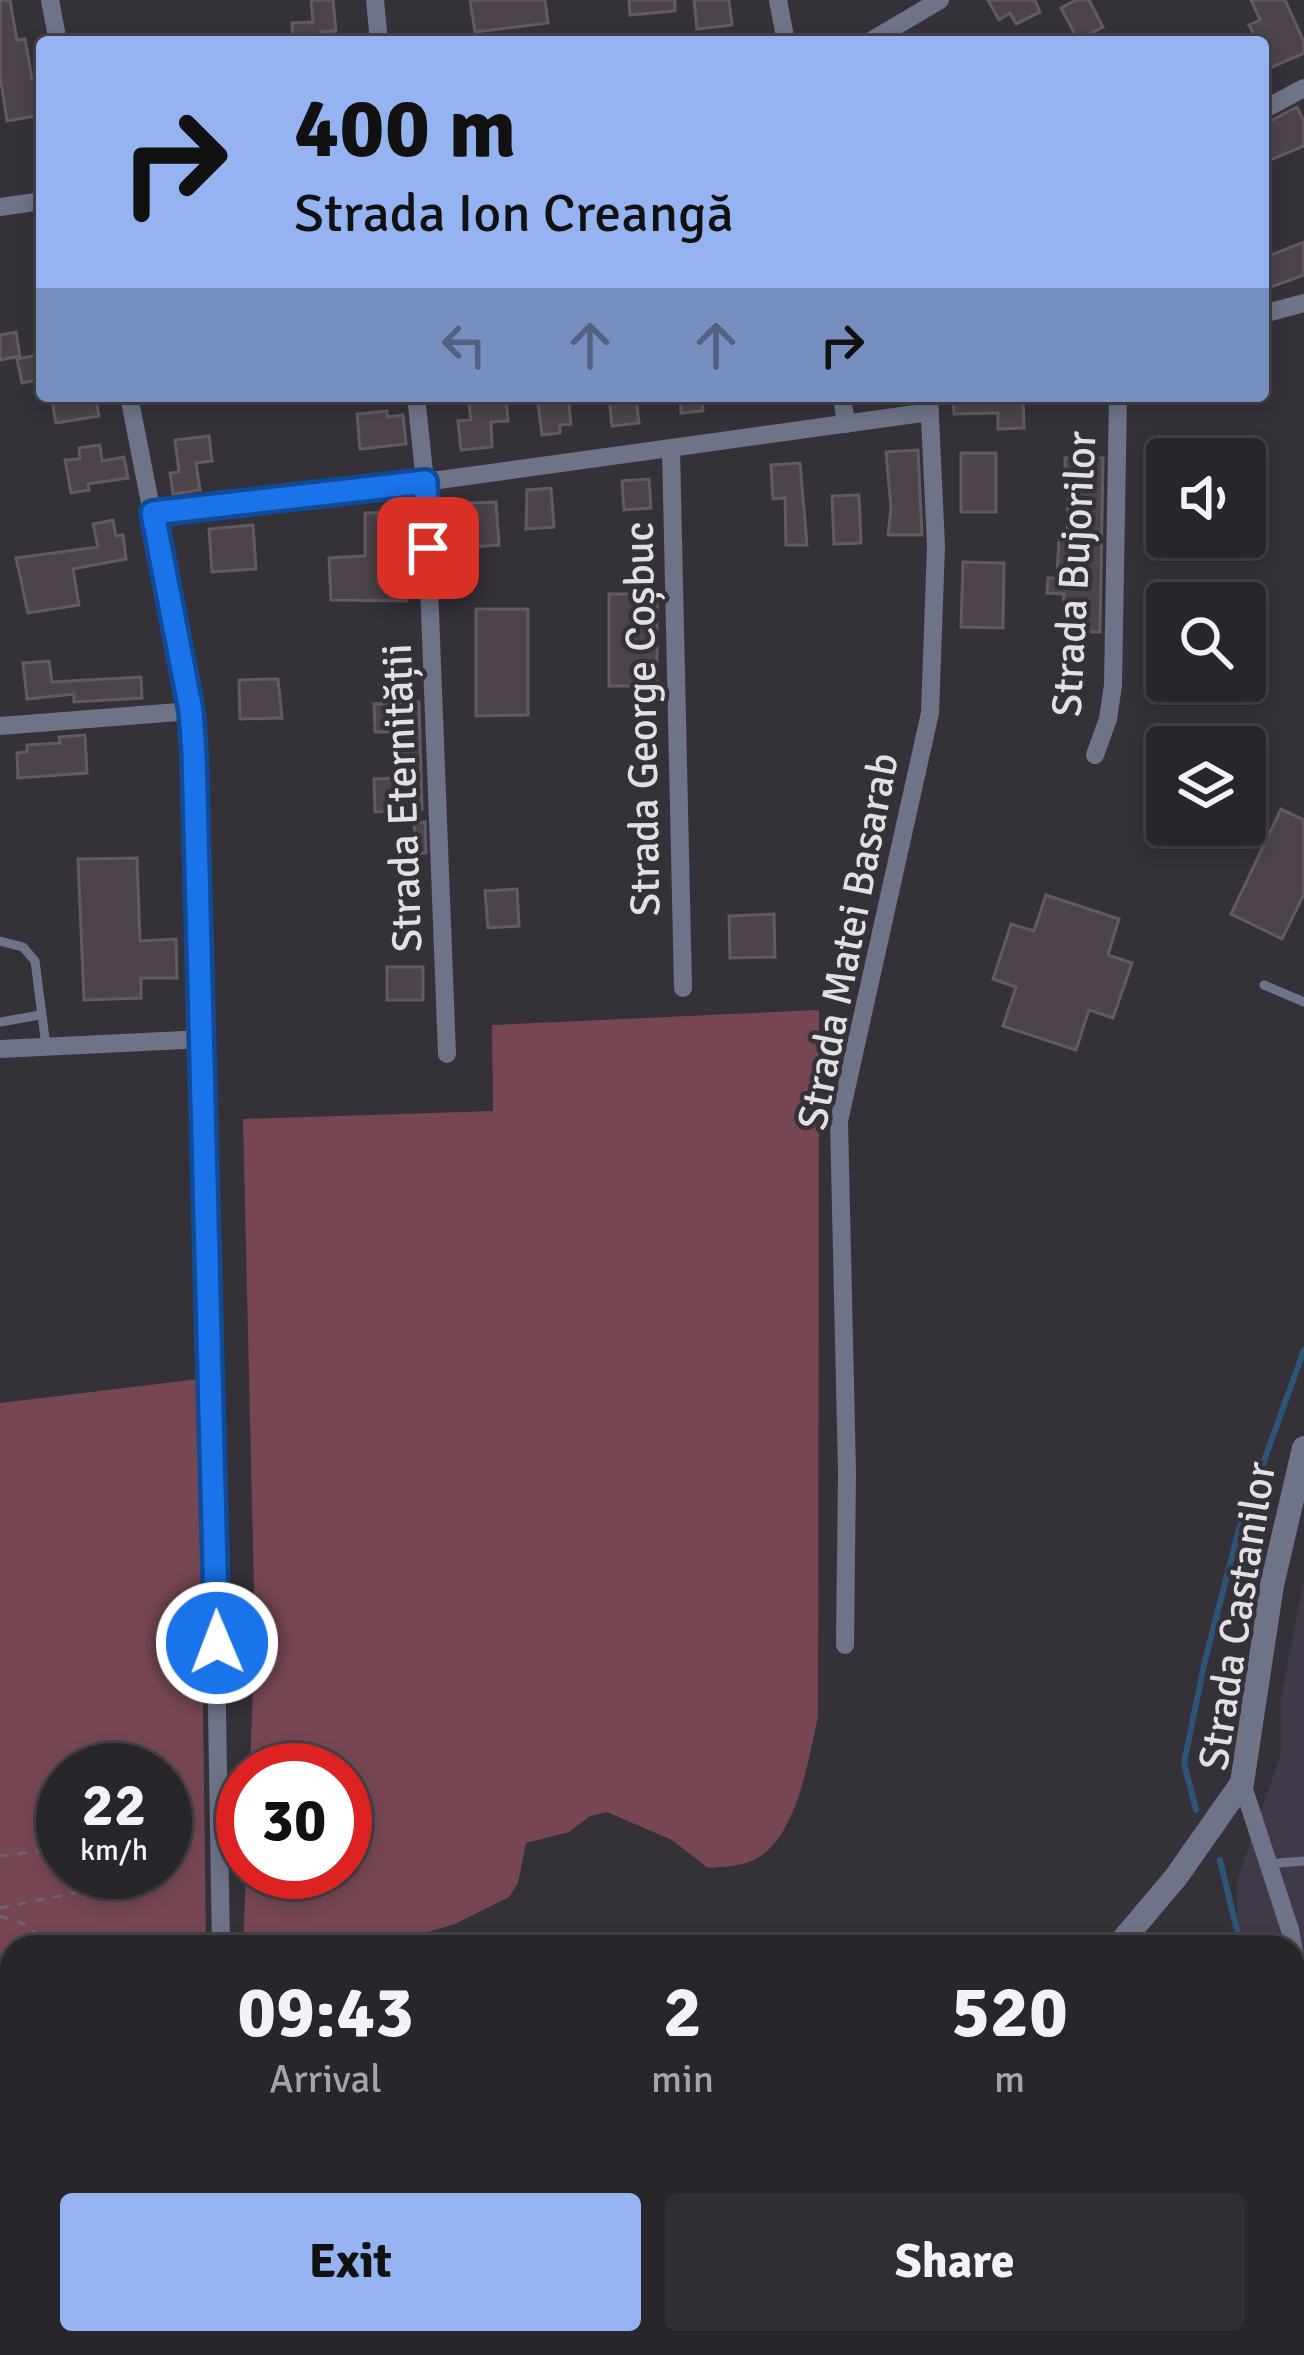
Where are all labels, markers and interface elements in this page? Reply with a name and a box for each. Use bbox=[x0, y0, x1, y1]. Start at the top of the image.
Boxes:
text: 400 m bbox=[294, 77, 516, 181]
icon: right bbox=[96, 84, 252, 240]
text: Strada Ion Creangă bbox=[294, 180, 734, 247]
icon: left bbox=[431, 312, 497, 378]
icon: ahead bbox=[557, 312, 623, 378]
icon: ahead bbox=[683, 312, 749, 378]
icon: right bbox=[809, 312, 875, 378]
street label: Strada Bujorilor bbox=[1042, 430, 1107, 718]
map controls bbox=[1146, 438, 1266, 846]
button: sound bbox=[1146, 438, 1266, 558]
pin bbox=[377, 497, 479, 599]
icon: arrive bbox=[395, 515, 461, 581]
street label: Strada George Coșbuc bbox=[614, 521, 671, 917]
button: search bbox=[1146, 582, 1266, 702]
street label: Strada Eternității bbox=[372, 643, 433, 953]
button: layers bbox=[1146, 726, 1266, 846]
street label: Strada Matei Basarab bbox=[787, 749, 910, 1134]
street label: Strada Castanilor bbox=[1188, 1458, 1287, 1774]
position arrow bbox=[154, 1580, 280, 1706]
speed limit sign: 30 bbox=[216, 1743, 372, 1899]
text: 22 bbox=[82, 1769, 146, 1843]
text: km/h bbox=[80, 1832, 148, 1869]
text: 09:43 bbox=[237, 1968, 414, 2057]
text: 2 bbox=[663, 1968, 702, 2057]
text: 520 bbox=[951, 1968, 1068, 2057]
text: Arrival bbox=[269, 2055, 382, 2103]
text: min bbox=[651, 2055, 714, 2103]
text: m bbox=[994, 2055, 1025, 2103]
button: Exit bbox=[60, 2193, 641, 2331]
button: Share bbox=[665, 2193, 1245, 2331]

